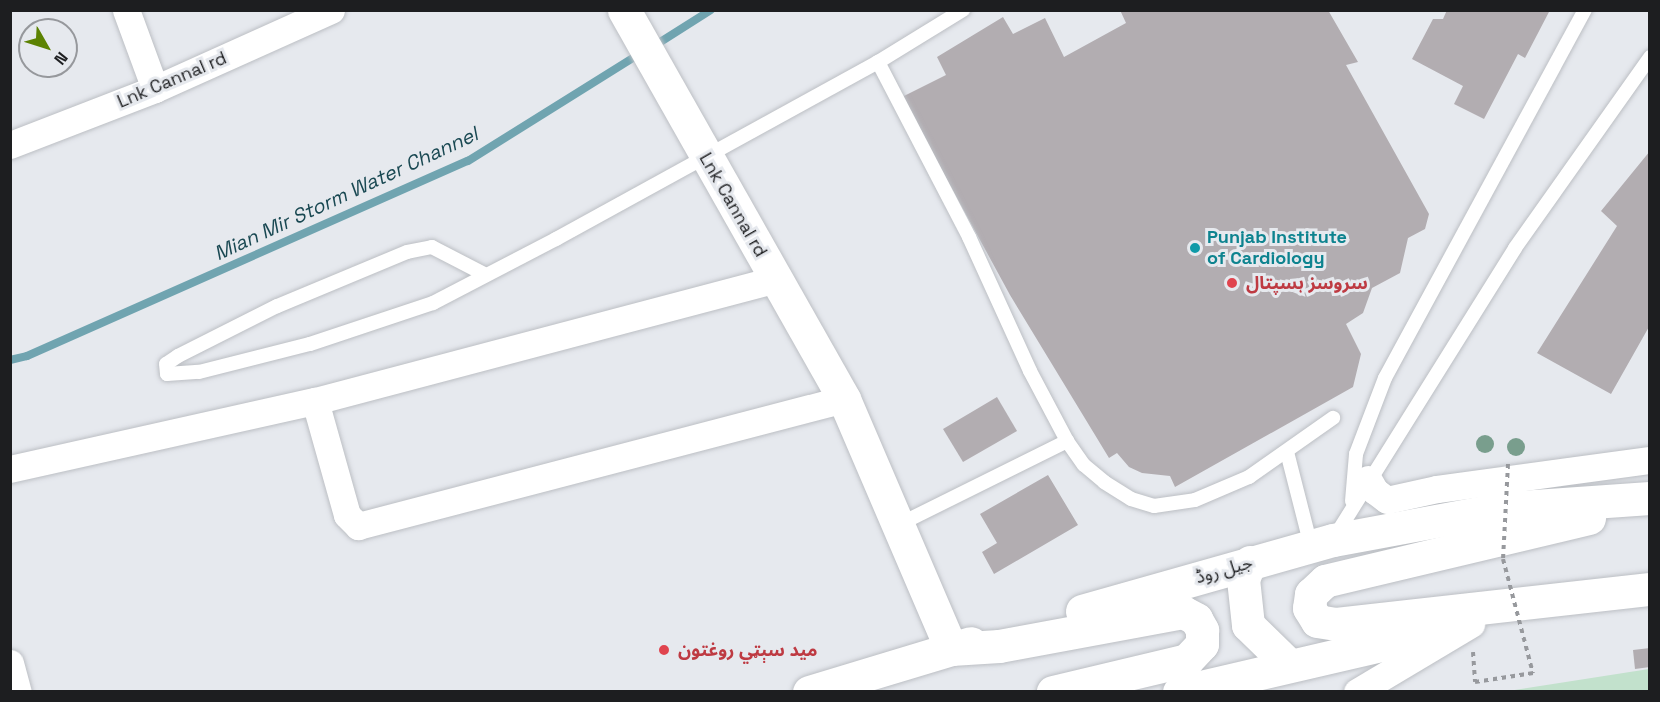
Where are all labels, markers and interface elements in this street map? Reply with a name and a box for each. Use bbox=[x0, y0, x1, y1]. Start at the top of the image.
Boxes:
north arrow bbox=[18, 18, 78, 78]
street label: Lnk Cannal rd bbox=[114, 47, 230, 113]
text: N bbox=[49, 48, 72, 69]
water label: Mian Mir Storm Water Channel bbox=[210, 122, 482, 266]
street label: Lnk Cannal rd bbox=[695, 149, 771, 261]
place label: Punjab Institute of Cardiology bbox=[1207, 227, 1347, 270]
marker: Punjab Institute of Cardiology bbox=[1188, 241, 1202, 255]
place label: سروسز ہسپتال bbox=[1246, 272, 1368, 294]
marker: سروسز ہسپتال bbox=[1223, 274, 1241, 292]
street label: جیل روڈ bbox=[1193, 552, 1255, 588]
place label: مید سېټي روغتون bbox=[678, 639, 818, 661]
marker: مید سېټي روغتون bbox=[655, 641, 673, 659]

